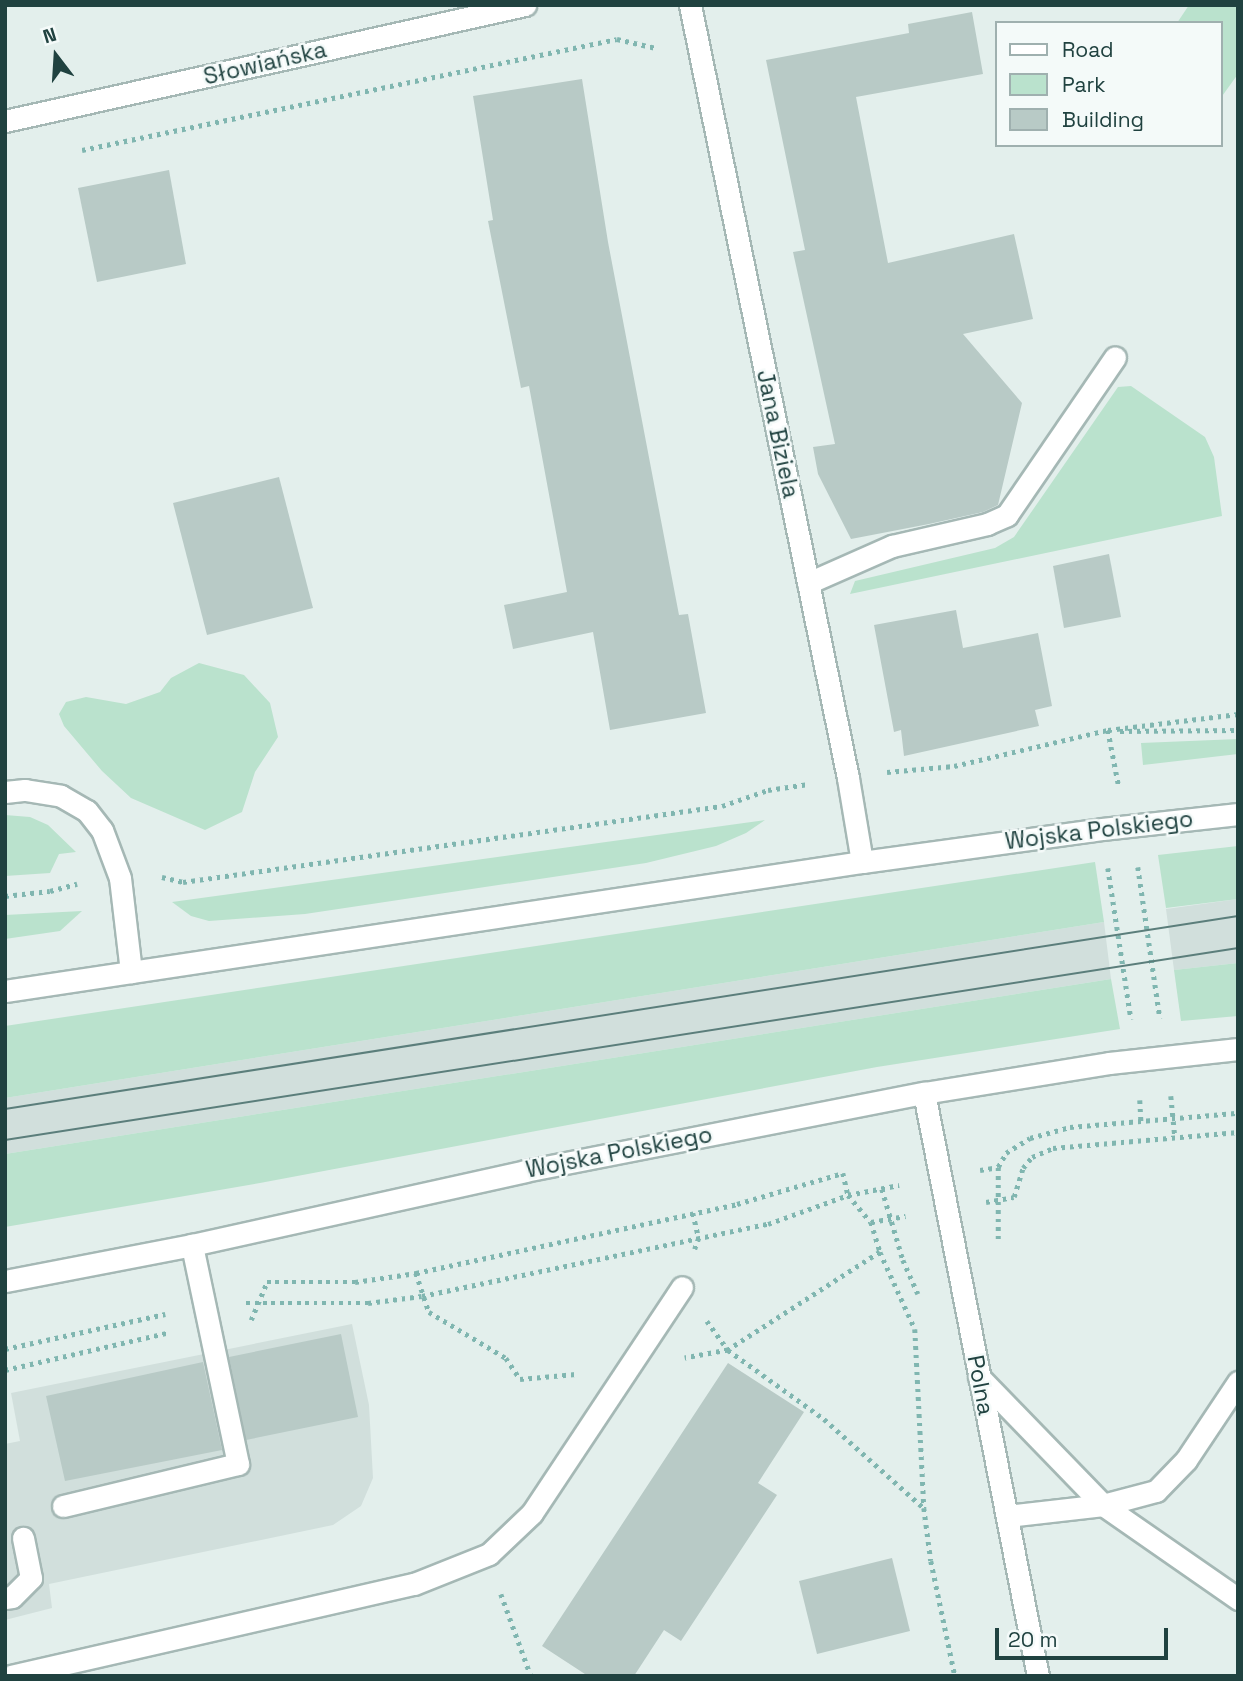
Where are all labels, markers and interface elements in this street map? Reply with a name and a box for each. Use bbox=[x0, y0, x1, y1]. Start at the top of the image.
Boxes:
north arrow bbox=[21, 21, 91, 91]
legend bbox=[995, 21, 1222, 147]
text: N bbox=[40, 22, 59, 49]
street label: Słowiańska bbox=[201, 35, 329, 91]
text: Road bbox=[1062, 36, 1114, 63]
text: Park bbox=[1062, 71, 1106, 98]
text: Building bbox=[1062, 106, 1144, 133]
street label: Jana Biziela bbox=[751, 367, 805, 501]
street label: Wojska Polskiego bbox=[1003, 805, 1195, 855]
street label: Wojska Polskiego bbox=[524, 1120, 714, 1184]
street label: Polna bbox=[962, 1353, 1000, 1417]
scale bar bbox=[998, 1614, 1171, 1658]
text: 20 m bbox=[1008, 1626, 1058, 1653]

